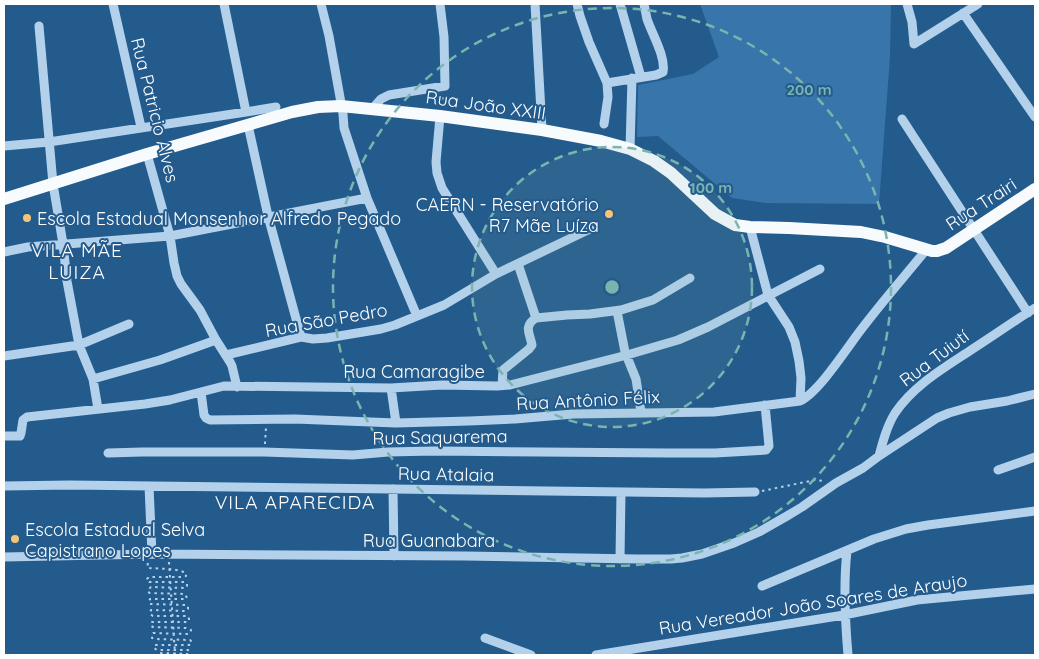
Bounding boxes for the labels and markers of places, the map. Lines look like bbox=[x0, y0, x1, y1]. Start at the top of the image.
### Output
place label: CAERN - Reservatório R7 Mãe Luíza bbox=[416, 193, 599, 237]
place label: Escola Estadual Monsenhor Alfredo Pegado bbox=[37, 207, 401, 230]
marker: CAERN - Reservatório R7 Mãe Luíza bbox=[603, 208, 615, 220]
marker: Escola Estadual Monsenhor Alfredo Pegado bbox=[21, 212, 33, 224]
centre of rings bbox=[603, 278, 621, 296]
place label: Escola Estadual Selva Capistrano Lopes bbox=[25, 518, 205, 562]
marker: Escola Estadual Selva Capistrano Lopes bbox=[9, 533, 21, 545]

